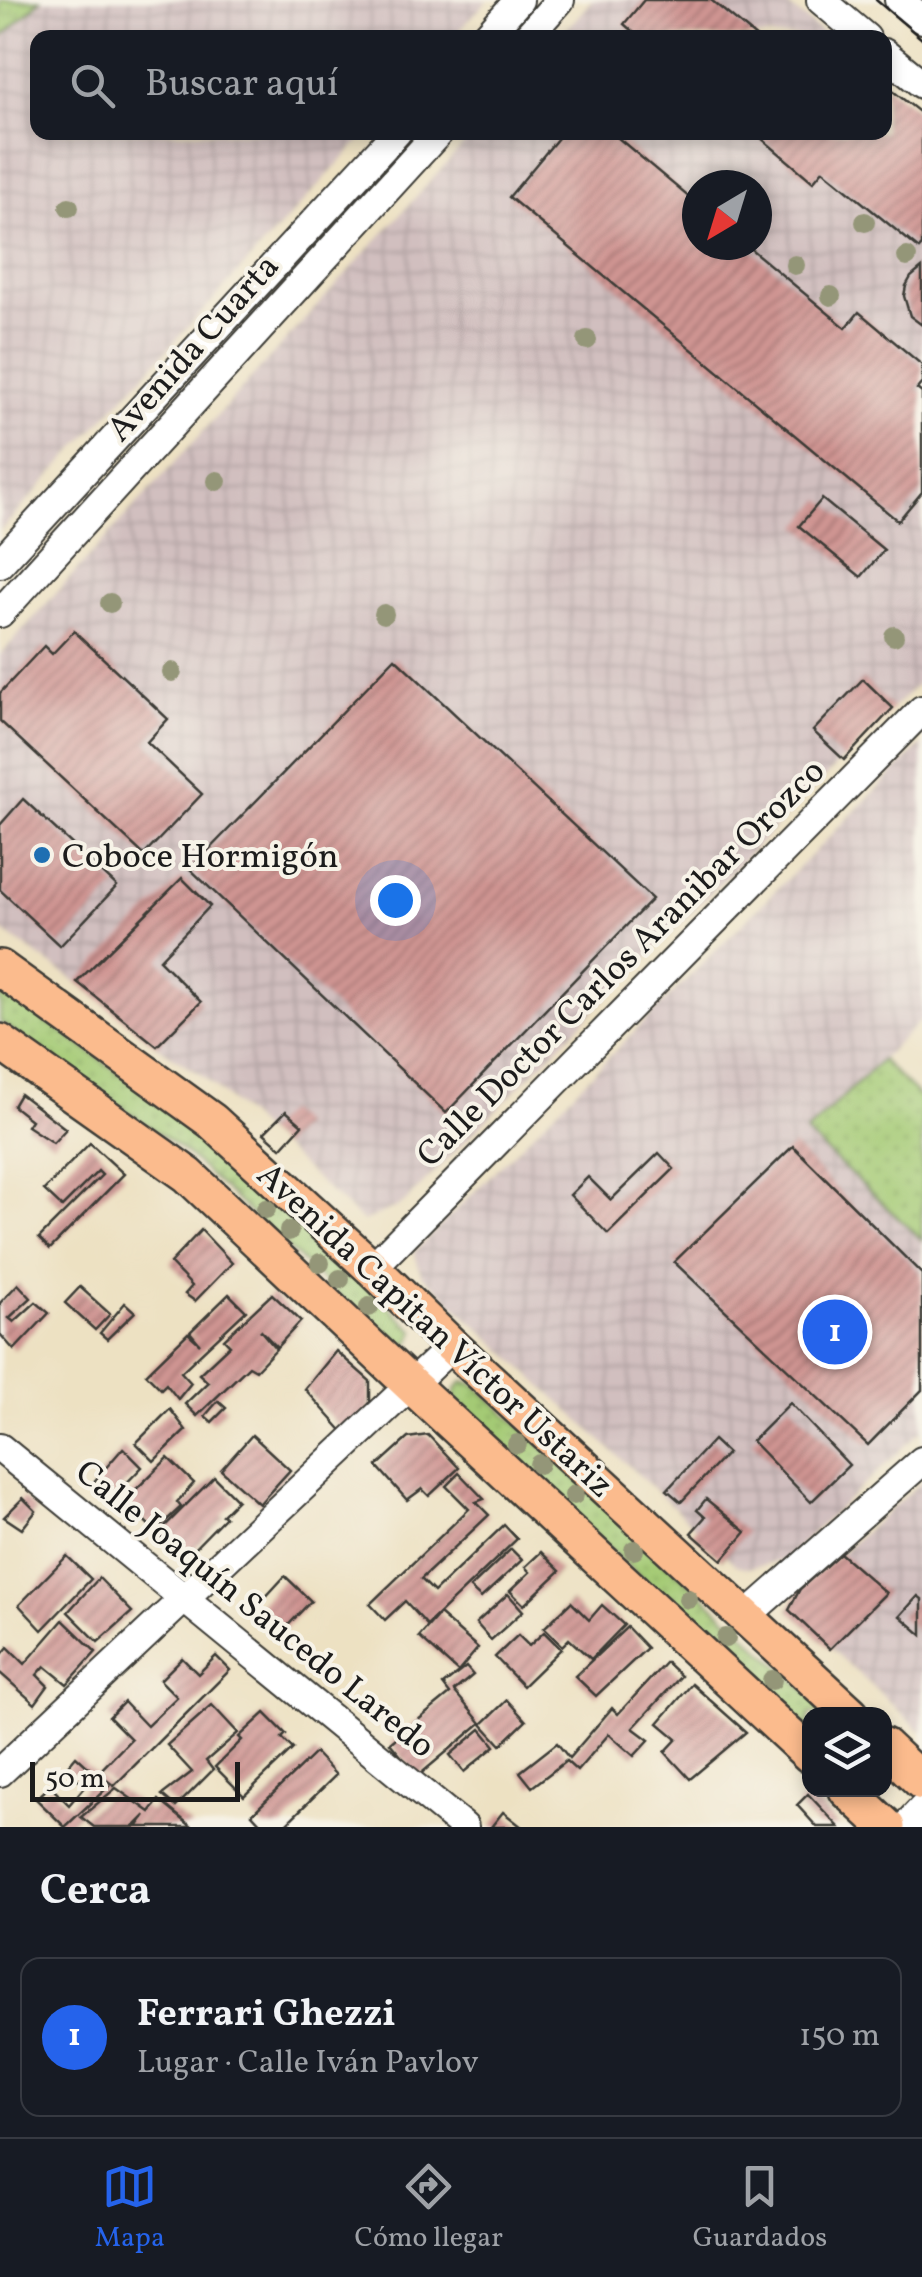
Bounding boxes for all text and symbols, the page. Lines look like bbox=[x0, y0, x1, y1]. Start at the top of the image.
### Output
search box bbox=[30, 30, 892, 140]
icon: search bbox=[65, 58, 120, 113]
text: Buscar aquí bbox=[145, 59, 338, 112]
north arrow bbox=[682, 170, 772, 260]
street label: Avenida Cuarta bbox=[97, 245, 291, 453]
street label: Calle Doctor Carlos Aranibar Orozco bbox=[407, 749, 837, 1179]
place label: Coboce Hormigón bbox=[62, 834, 339, 882]
marker: Coboce Hormigón bbox=[31, 844, 53, 866]
your location bbox=[370, 875, 421, 926]
street label: Avenida Capitan Víctor Ustariz bbox=[245, 1153, 623, 1510]
pin: 1 bbox=[802, 1294, 868, 1370]
street label: Calle Joaquín Saucedo Laredo bbox=[64, 1450, 444, 1771]
map controls bbox=[802, 1707, 892, 1797]
button: layers bbox=[802, 1707, 892, 1797]
scale bar bbox=[30, 1757, 240, 1802]
text: 50 m bbox=[45, 1760, 105, 1799]
text: Cerca bbox=[40, 1863, 151, 1922]
text: Ferrari Ghezzi bbox=[137, 1989, 396, 2042]
text: 1 bbox=[68, 2015, 81, 2059]
text: 150 m bbox=[799, 2015, 880, 2059]
text: Lugar · Calle Iván Pavlov bbox=[137, 2042, 479, 2086]
tab: Mapa bbox=[95, 2159, 165, 2258]
tab: Cómo llegar bbox=[355, 2159, 503, 2258]
tab: Guardados bbox=[693, 2159, 827, 2258]

